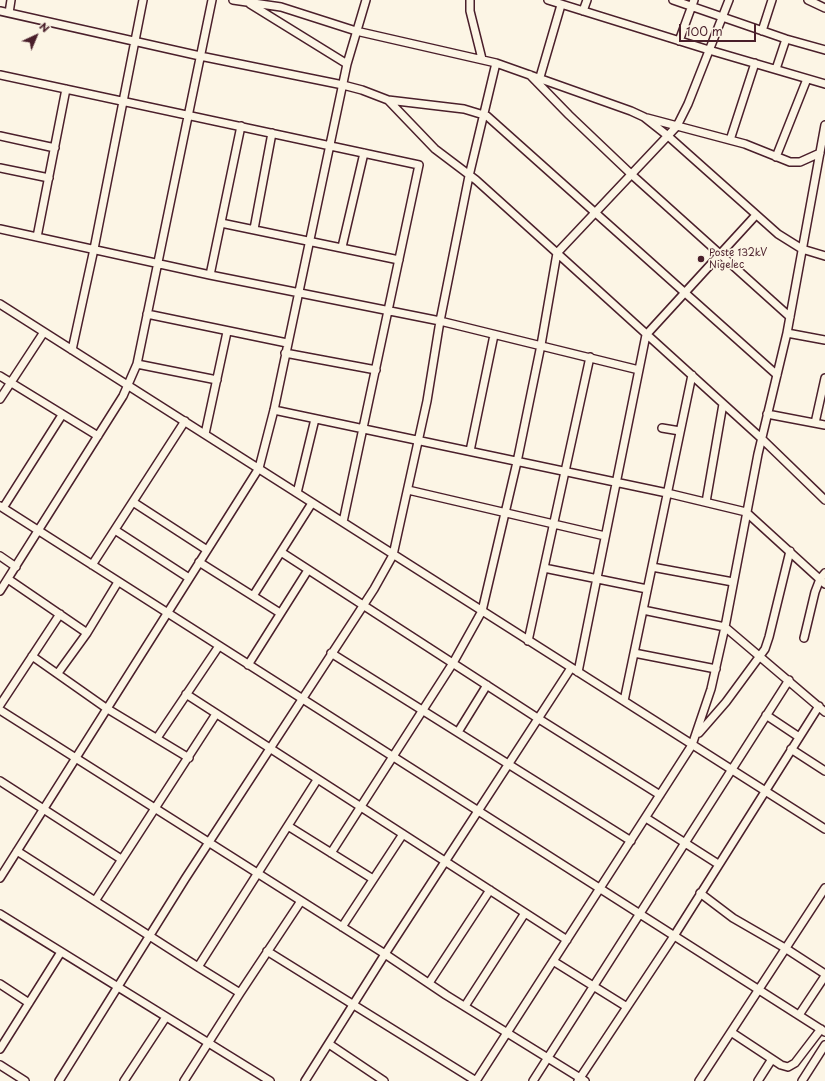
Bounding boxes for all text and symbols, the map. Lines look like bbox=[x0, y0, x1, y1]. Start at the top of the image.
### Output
north arrow bbox=[16, 16, 56, 56]
scale bar bbox=[681, 16, 758, 42]
text: N bbox=[36, 18, 54, 36]
text: 100 m bbox=[686, 22, 723, 40]
place label: Poste 132kV Nigelec bbox=[709, 247, 767, 270]
marker: Poste 132kV Nigelec bbox=[696, 254, 706, 264]

